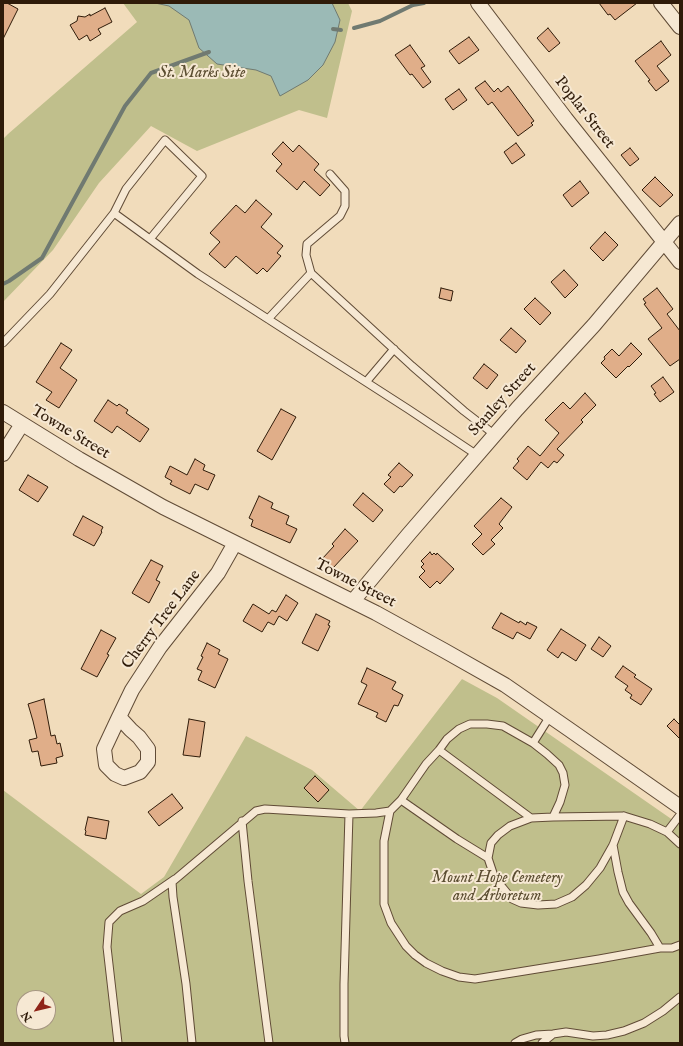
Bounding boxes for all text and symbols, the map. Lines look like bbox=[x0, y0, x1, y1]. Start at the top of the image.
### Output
park label: St. Marks Site bbox=[159, 64, 245, 84]
street label: Poplar Street bbox=[550, 73, 618, 153]
street label: Stanley Street bbox=[465, 359, 541, 441]
street label: Towne Street bbox=[27, 402, 113, 464]
street label: Towne Street bbox=[311, 555, 399, 613]
street label: Cherry Tree Lane bbox=[119, 567, 205, 673]
park label: Mount Hope Cemetery and Arboretum bbox=[431, 869, 563, 907]
north arrow bbox=[16, 990, 56, 1030]
text: N bbox=[19, 1008, 35, 1024]

